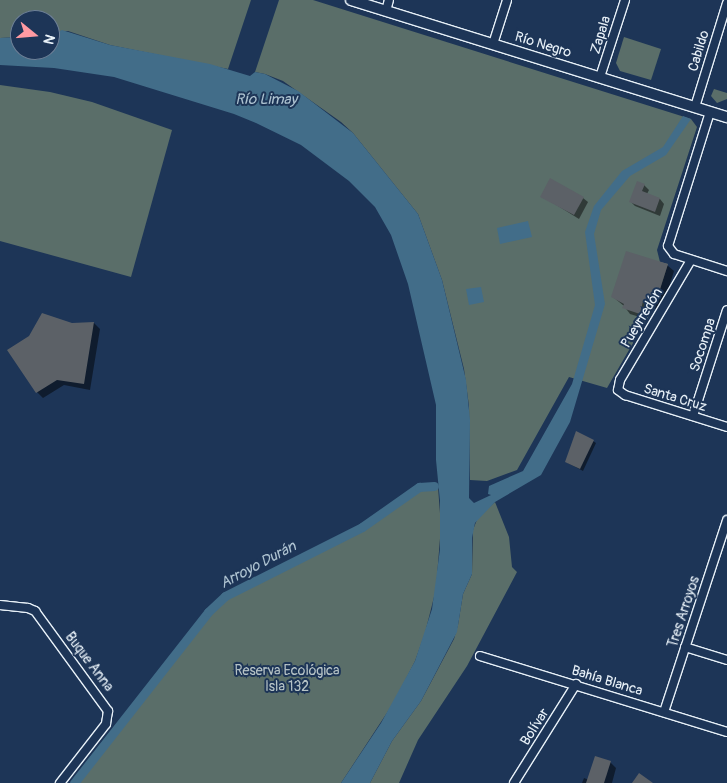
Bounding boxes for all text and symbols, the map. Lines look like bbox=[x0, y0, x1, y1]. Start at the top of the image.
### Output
north arrow bbox=[10, 10, 60, 60]
street label: Zapala bbox=[587, 14, 615, 56]
street label: Río Negro bbox=[513, 28, 573, 62]
street label: Cabildo bbox=[685, 28, 713, 74]
text: N bbox=[39, 32, 58, 46]
water label: Río Limay bbox=[235, 91, 297, 109]
street label: Pueyrredón bbox=[618, 285, 666, 351]
street label: Socompa bbox=[686, 316, 720, 374]
street label: Santa Cruz bbox=[641, 380, 709, 416]
water label: Arroyo Durán bbox=[217, 537, 299, 593]
street label: Tres Arroyos bbox=[665, 574, 703, 650]
street label: Buque Anna bbox=[61, 629, 117, 695]
street label: Bahía Blanca bbox=[569, 662, 645, 700]
park label: Reserva Ecológica Isla 132 bbox=[234, 663, 340, 696]
street label: Bolívar bbox=[517, 705, 553, 749]

